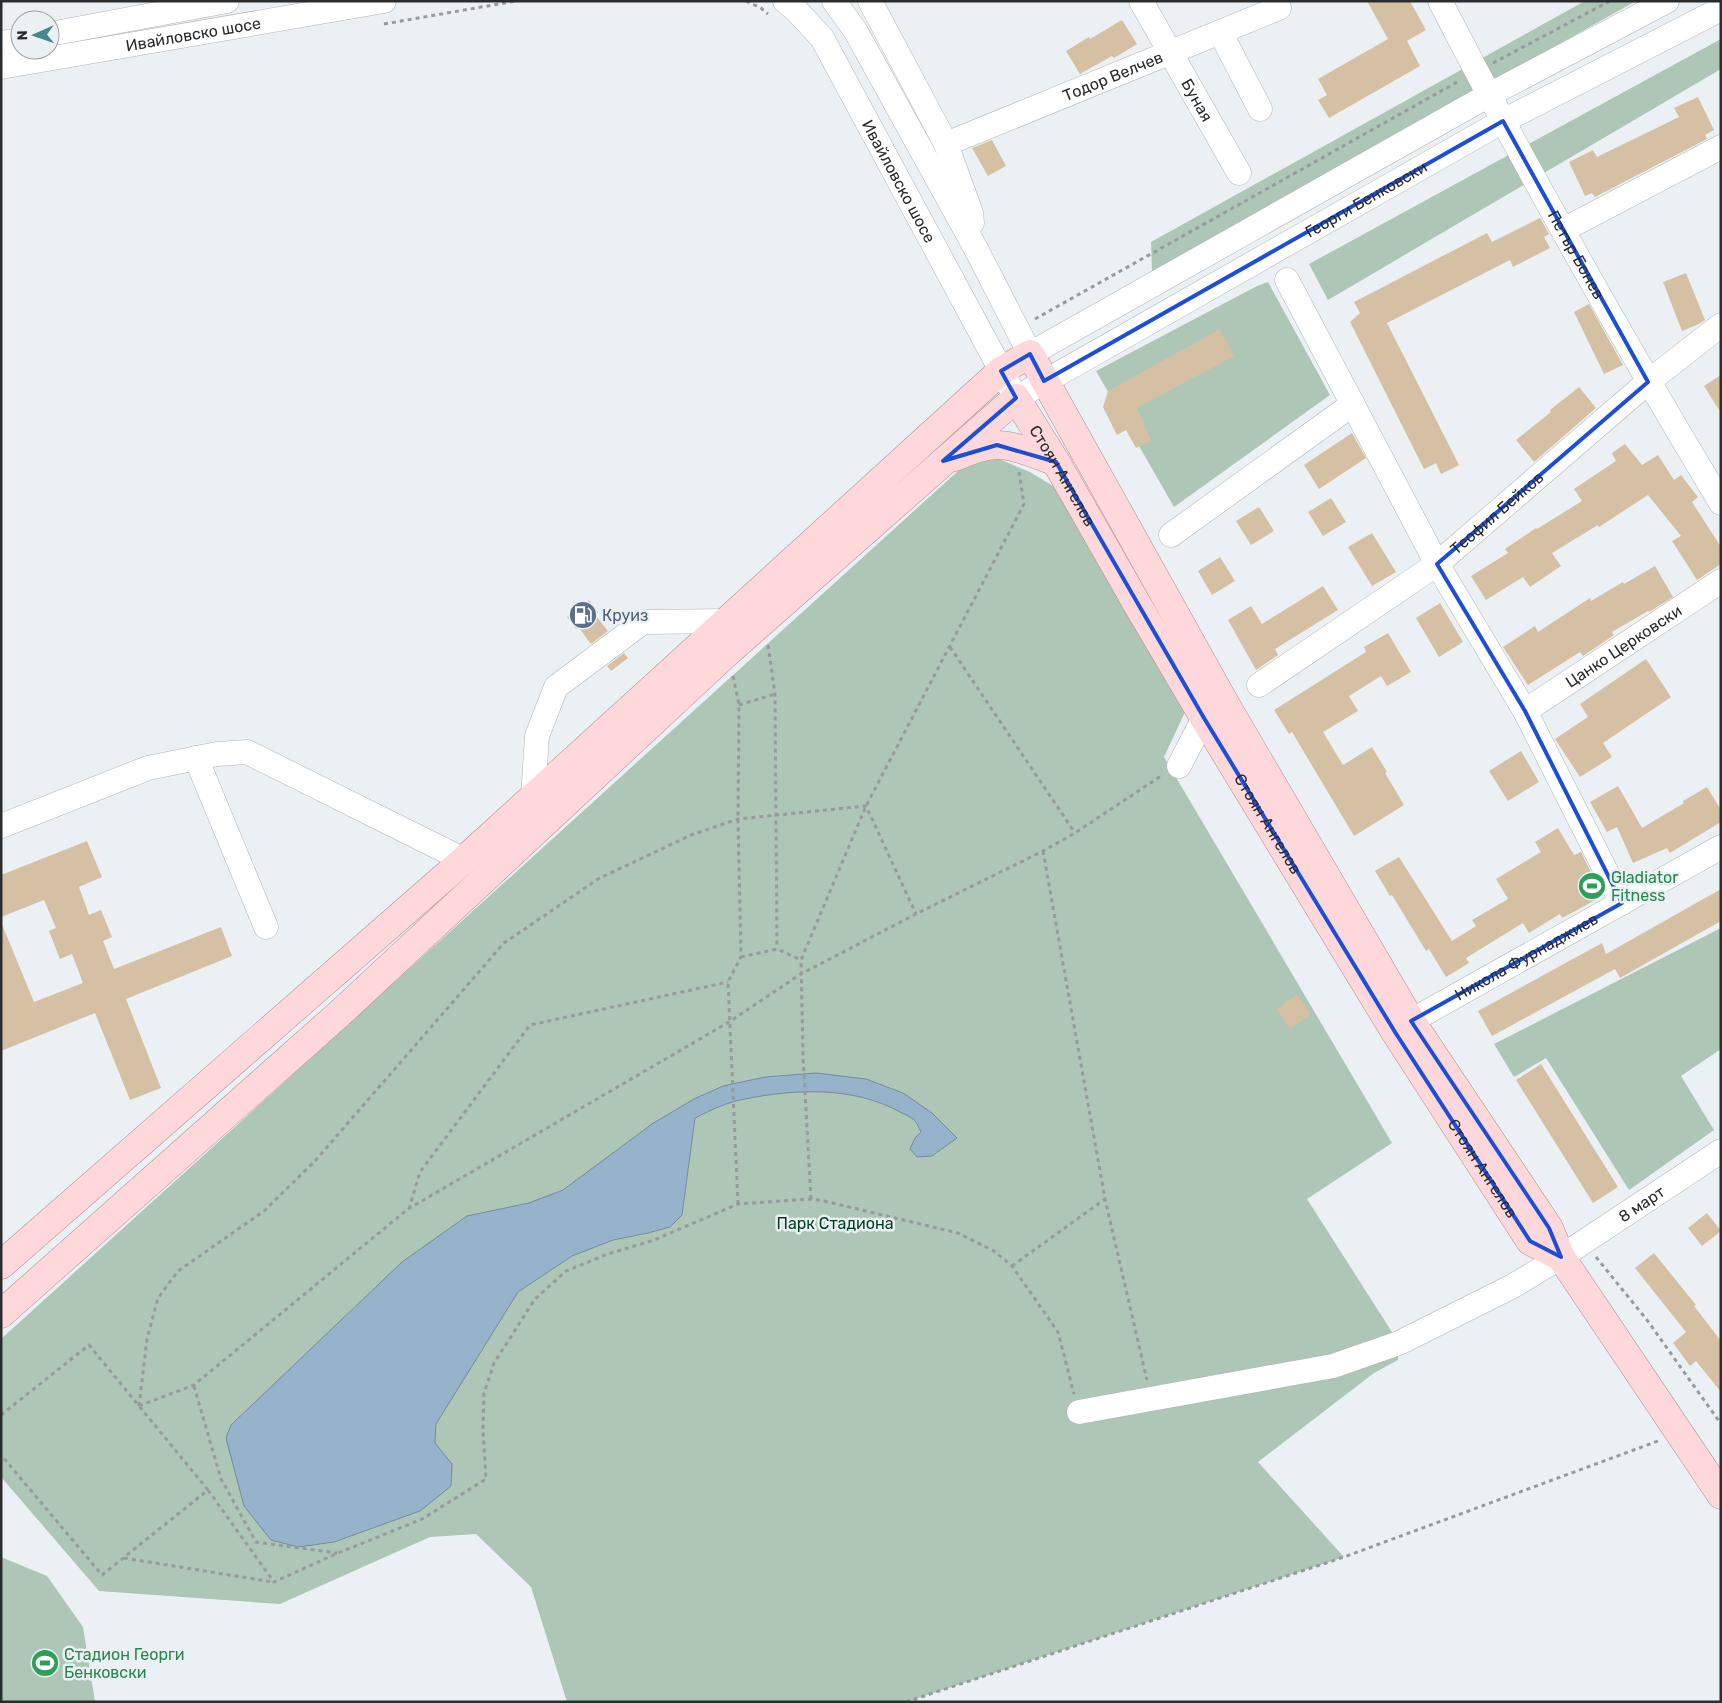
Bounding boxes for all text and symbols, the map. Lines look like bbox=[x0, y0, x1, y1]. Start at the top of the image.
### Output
north arrow bbox=[10, 10, 60, 60]
street label: Ивайловско шосе bbox=[124, 13, 262, 55]
text: N bbox=[14, 30, 31, 41]
street label: Тодор Велчев bbox=[1060, 47, 1166, 105]
street label: Буная bbox=[1177, 75, 1217, 125]
street label: Ивайловско шосе bbox=[858, 117, 939, 246]
street label: Георги Бенковски bbox=[1302, 157, 1431, 242]
street label: Петър Бонев bbox=[1544, 207, 1608, 302]
street label: Стоян Ангелов bbox=[1025, 422, 1100, 530]
street label: Теофил Бейков bbox=[1446, 467, 1548, 558]
fuel station icon: Круиз bbox=[568, 600, 598, 630]
street label: Цанко Церковски bbox=[1562, 601, 1685, 692]
place label: Круиз bbox=[602, 606, 648, 625]
street label: Стоян Ангелов bbox=[1230, 770, 1306, 877]
place label: Gladiator Fitness bbox=[1611, 868, 1678, 905]
sports icon: Gladiator Fitness bbox=[1577, 871, 1607, 901]
street label: Никола Фурнаджиев bbox=[1451, 909, 1601, 1005]
street label: Стоян Ангелов bbox=[1444, 1115, 1521, 1221]
street label: 8 март bbox=[1615, 1182, 1668, 1226]
park label: Парк Стадиона bbox=[776, 1214, 894, 1233]
place label: Стадион Георги Бенковски bbox=[64, 1645, 185, 1682]
sports icon: Стадион Георги Бенковски bbox=[30, 1648, 60, 1678]

